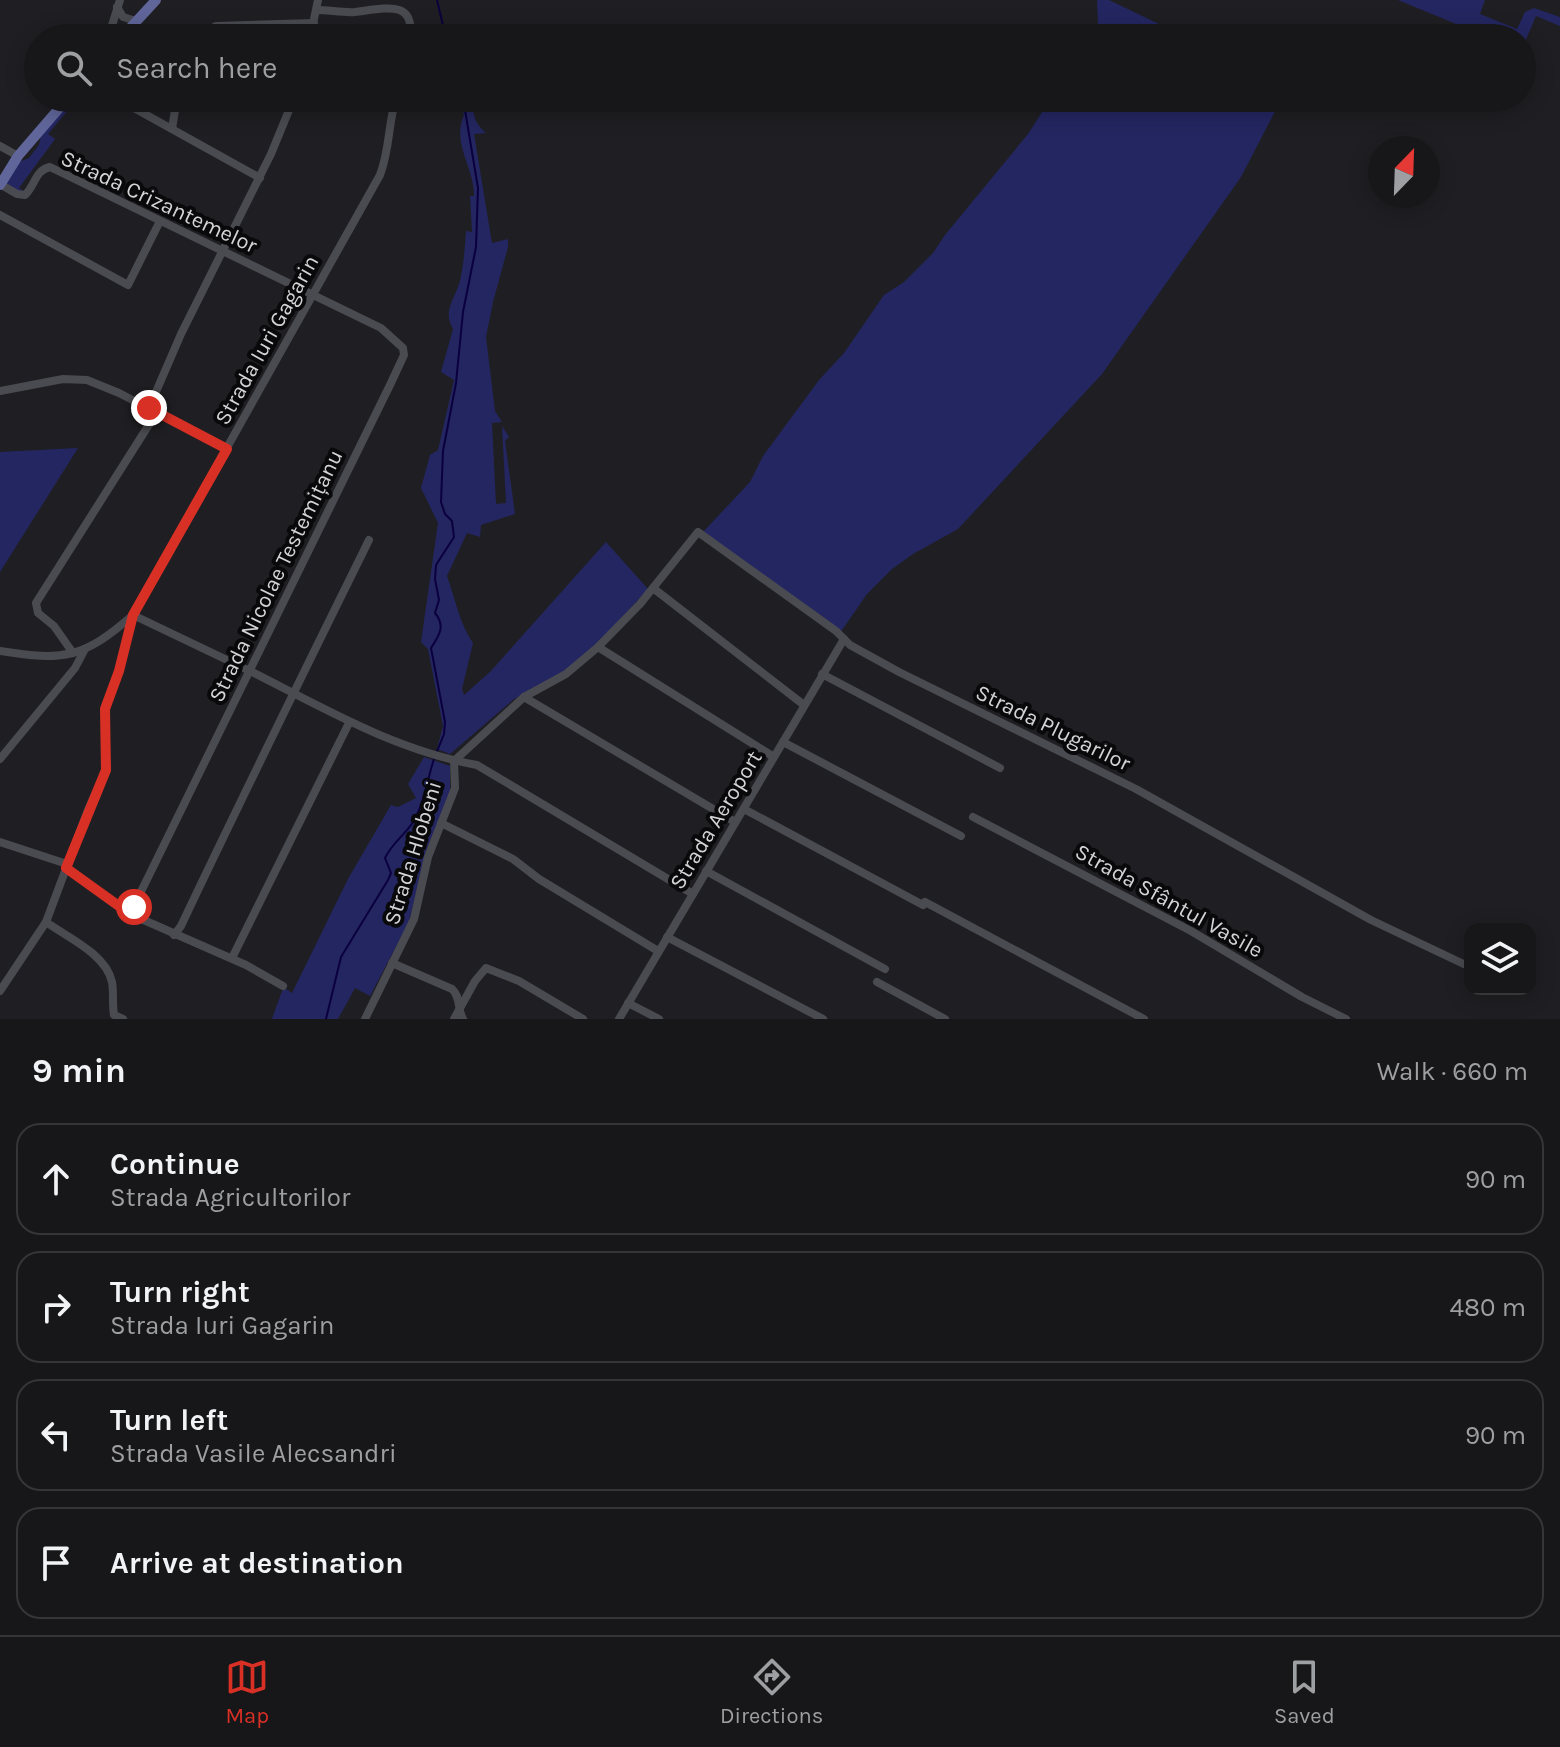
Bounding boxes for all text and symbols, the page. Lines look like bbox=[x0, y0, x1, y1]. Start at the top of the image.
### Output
search box bbox=[24, 24, 1536, 112]
icon: search bbox=[52, 46, 96, 90]
text: Search here bbox=[116, 50, 277, 86]
north arrow bbox=[1368, 136, 1440, 208]
street label: Strada Crizantemelor bbox=[57, 145, 261, 259]
street label: Strada Iuri Gagarin bbox=[210, 251, 324, 429]
route end bbox=[131, 390, 167, 426]
street label: Strada Nicolae Testemițanu bbox=[203, 446, 349, 706]
street label: Strada Plugarilor bbox=[971, 679, 1135, 777]
street label: Strada Aeroport bbox=[664, 746, 768, 894]
street label: Strada Hlobeni bbox=[379, 778, 447, 928]
street label: Strada Sfântul Vasile bbox=[1071, 839, 1267, 963]
route start bbox=[116, 889, 152, 925]
map controls bbox=[1464, 923, 1536, 995]
button: layers bbox=[1464, 923, 1536, 995]
text: 9 min bbox=[32, 1051, 126, 1091]
text: Walk · 660 m bbox=[1377, 1056, 1528, 1087]
text: Continue bbox=[110, 1146, 240, 1182]
icon: ahead bbox=[34, 1157, 78, 1201]
text: 90 m bbox=[1465, 1164, 1526, 1195]
text: Strada Agricultorilor bbox=[110, 1182, 350, 1213]
text: Turn right bbox=[110, 1274, 250, 1310]
icon: right bbox=[34, 1285, 78, 1329]
text: 480 m bbox=[1450, 1292, 1526, 1323]
text: Strada Iuri Gagarin bbox=[110, 1310, 334, 1341]
text: Turn left bbox=[110, 1402, 228, 1438]
icon: left bbox=[34, 1413, 78, 1457]
text: 90 m bbox=[1465, 1420, 1526, 1451]
text: Strada Vasile Alecsandri bbox=[110, 1438, 397, 1469]
icon: arrive bbox=[34, 1541, 78, 1585]
text: Arrive at destination bbox=[110, 1545, 404, 1581]
tab: Map bbox=[225, 1655, 269, 1729]
tab: Directions bbox=[720, 1655, 823, 1729]
tab: Saved bbox=[1274, 1655, 1335, 1729]

